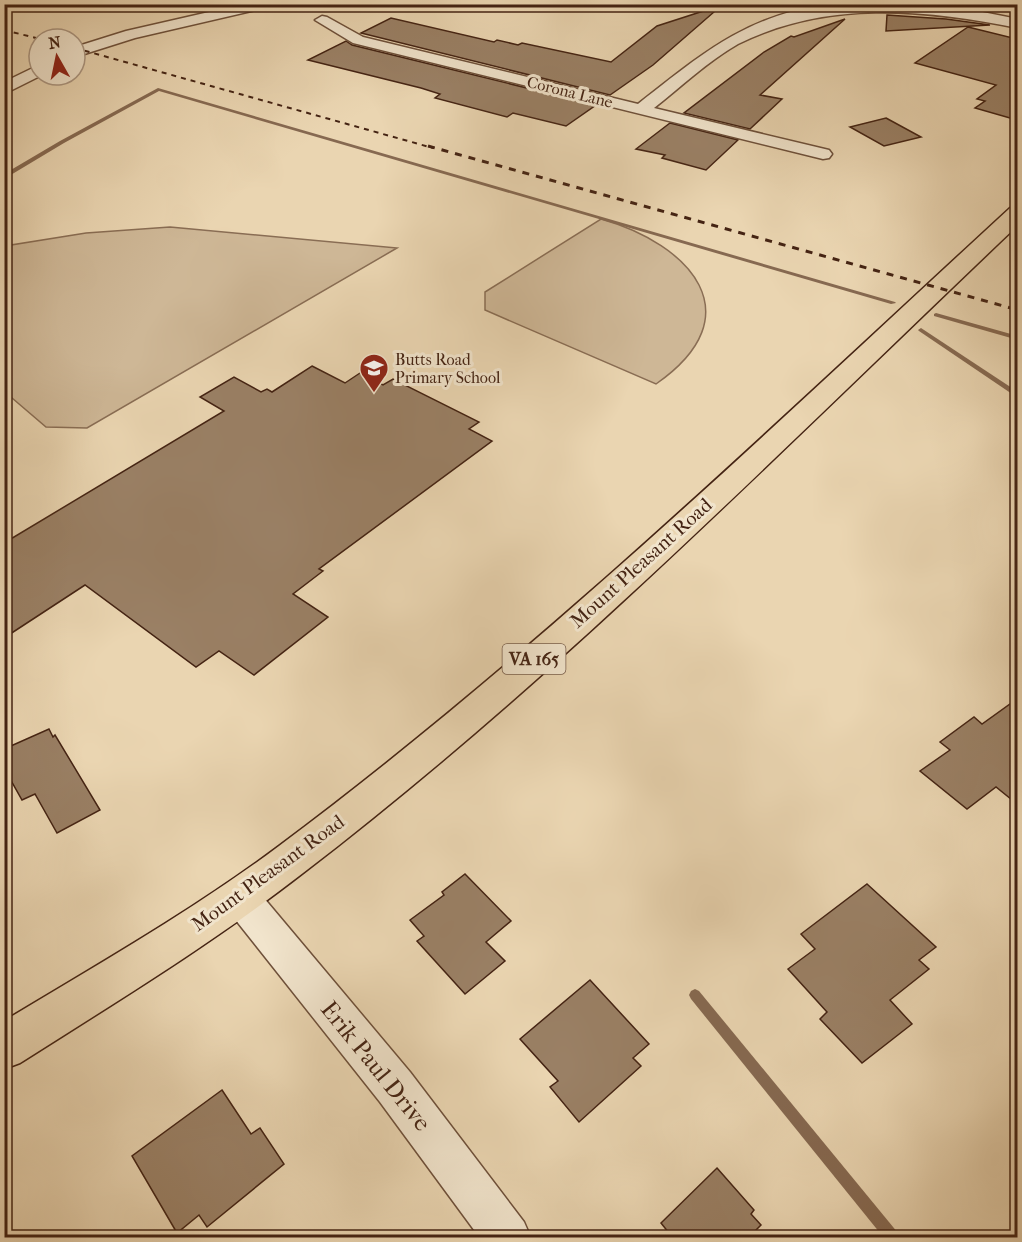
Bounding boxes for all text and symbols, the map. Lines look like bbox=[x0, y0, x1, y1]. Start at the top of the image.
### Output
north arrow bbox=[27, 27, 87, 87]
text: N bbox=[47, 32, 63, 53]
street label: Corona Lane bbox=[525, 72, 615, 112]
place label: Butts Road Primary School bbox=[395, 350, 501, 387]
school or university icon: Butts Road Primary School bbox=[358, 352, 390, 394]
street label: Mount Pleasant Road bbox=[565, 493, 717, 633]
road number: VA 165 bbox=[502, 644, 566, 674]
street label: Mount Pleasant Road bbox=[187, 809, 350, 936]
street label: Erik Paul Drive bbox=[315, 996, 437, 1137]

